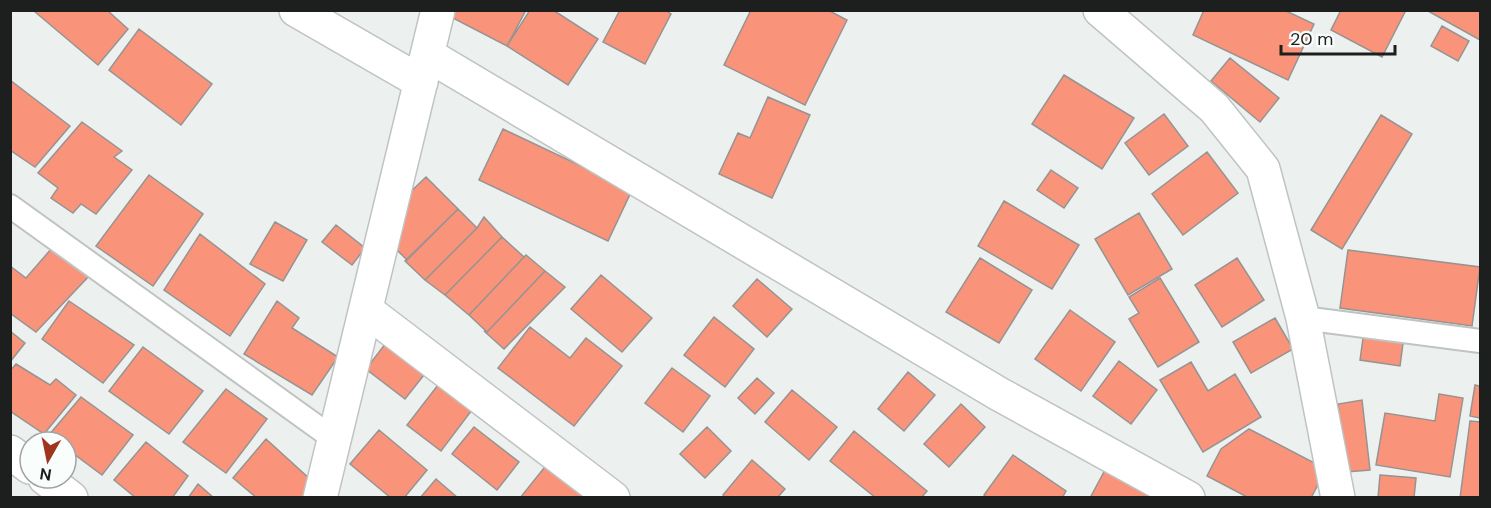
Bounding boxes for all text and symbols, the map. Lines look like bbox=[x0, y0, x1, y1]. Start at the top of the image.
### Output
scale bar bbox=[1281, 18, 1395, 56]
text: 20 m bbox=[1290, 27, 1333, 51]
north arrow bbox=[18, 430, 78, 490]
text: N bbox=[38, 463, 53, 486]

